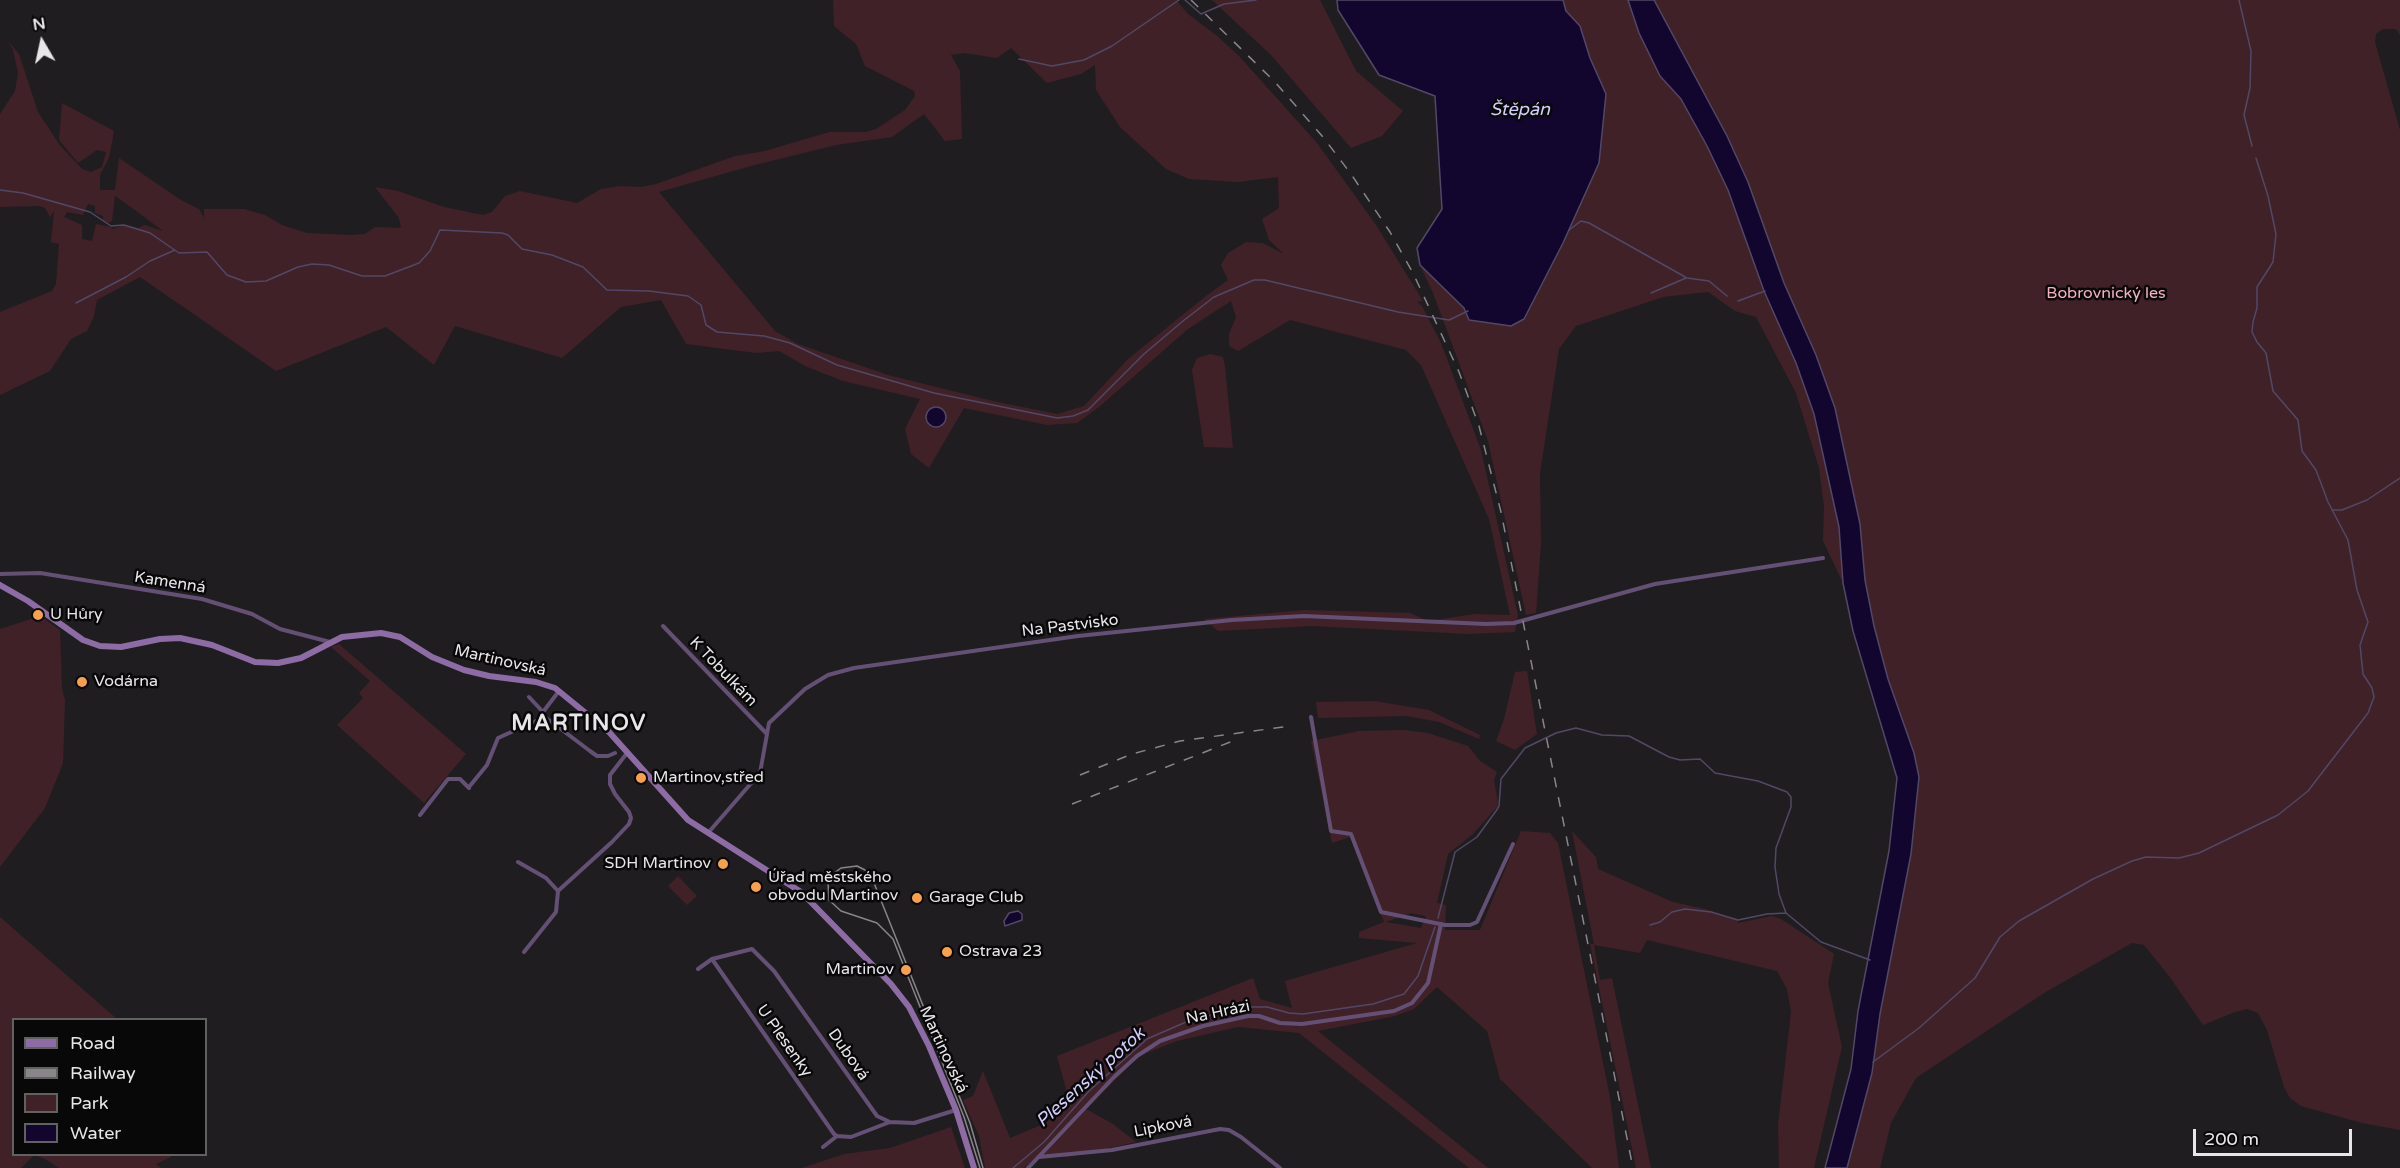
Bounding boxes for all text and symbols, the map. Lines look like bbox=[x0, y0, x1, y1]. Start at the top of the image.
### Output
north arrow bbox=[12, 12, 72, 72]
text: N bbox=[31, 13, 47, 35]
water label: Štěpán bbox=[1490, 99, 1550, 121]
park label: Bobrovnický les bbox=[2046, 284, 2166, 304]
street label: Kamenná bbox=[133, 568, 207, 598]
place label: U Hůry bbox=[50, 605, 103, 625]
marker: U Hůry bbox=[31, 608, 45, 622]
street label: Na Pastvisko bbox=[1020, 611, 1120, 641]
street label: K Tobulkám bbox=[685, 633, 761, 711]
street label: Martinovská bbox=[452, 641, 548, 681]
place label: Vodárna bbox=[94, 672, 158, 692]
marker: Vodárna bbox=[75, 675, 89, 689]
district label: MARTINOV bbox=[511, 711, 647, 737]
place label: Martinov,střed bbox=[653, 768, 764, 788]
marker: Martinov,střed bbox=[634, 771, 648, 785]
place label: SDH Martinov bbox=[604, 854, 711, 874]
marker: SDH Martinov bbox=[716, 857, 730, 871]
place label: Úřad městského obvodu Martinov bbox=[768, 868, 898, 906]
marker: Úřad městského obvodu Martinov bbox=[749, 880, 763, 894]
place label: Garage Club bbox=[929, 888, 1023, 908]
marker: Garage Club bbox=[910, 891, 924, 905]
place label: Ostrava 23 bbox=[959, 942, 1042, 962]
marker: Ostrava 23 bbox=[940, 945, 954, 959]
place label: Martinov bbox=[825, 960, 894, 980]
marker: Martinov bbox=[899, 963, 913, 977]
street label: Na Hrázi bbox=[1184, 997, 1252, 1029]
street label: U Plesenky bbox=[752, 1001, 816, 1081]
street label: Martinovská bbox=[914, 1003, 972, 1097]
legend bbox=[12, 1018, 207, 1156]
water label: Plesenský potok bbox=[1032, 1023, 1150, 1133]
street label: Dubová bbox=[823, 1025, 873, 1085]
text: Road bbox=[70, 1032, 115, 1054]
text: Railway bbox=[70, 1062, 136, 1084]
text: Park bbox=[70, 1092, 108, 1114]
street label: Lipková bbox=[1132, 1112, 1194, 1142]
scale bar bbox=[2196, 1117, 2355, 1155]
text: Water bbox=[70, 1122, 121, 1144]
text: 200 m bbox=[2204, 1128, 2259, 1150]

